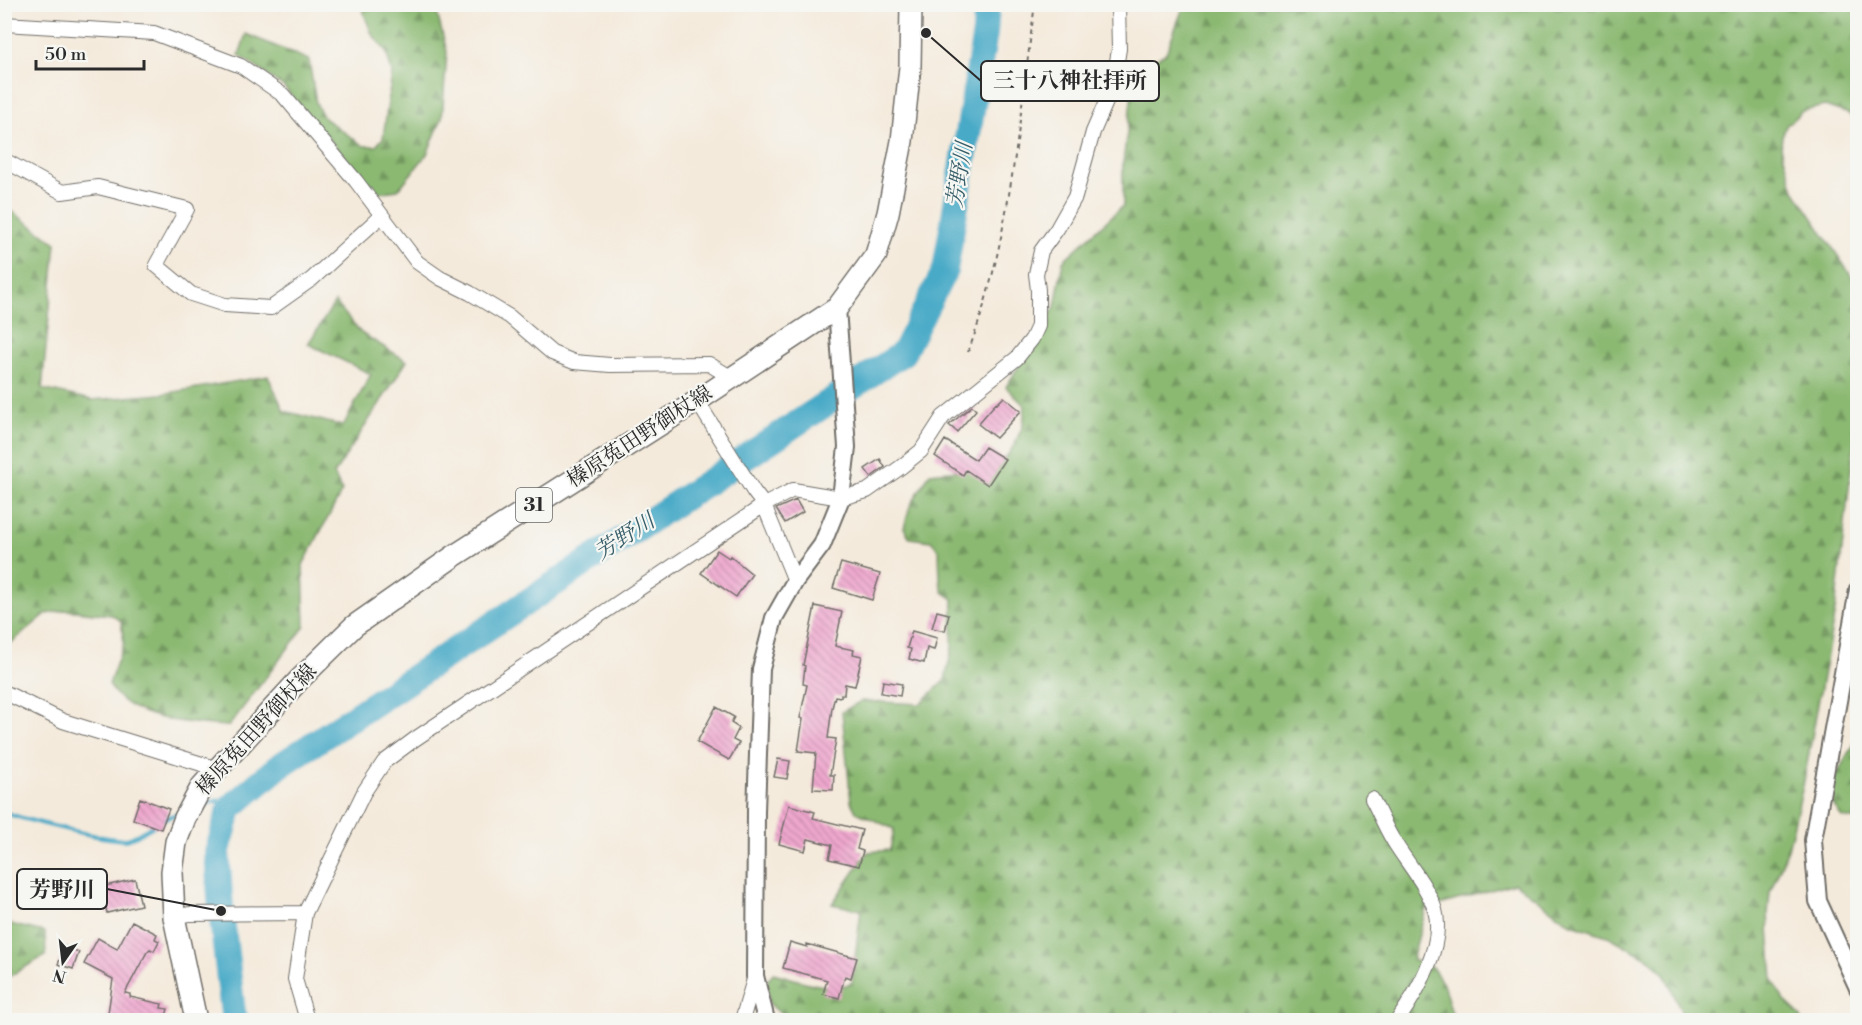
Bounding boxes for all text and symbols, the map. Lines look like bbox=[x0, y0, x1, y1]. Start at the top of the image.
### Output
scale bar bbox=[36, 33, 144, 71]
text: 50 m bbox=[45, 43, 87, 66]
callout: 三十八神社拝所 bbox=[981, 61, 1159, 101]
text: 三十八神社拝所 bbox=[993, 68, 1147, 95]
water label: 芳野川 bbox=[942, 138, 979, 210]
street label: 榛原菟田野御杖線 bbox=[562, 380, 718, 494]
road number: 31 bbox=[516, 488, 552, 522]
water label: 芳野川 bbox=[590, 507, 662, 566]
street label: 榛原菟田野御杖線 bbox=[191, 659, 323, 801]
callout: 芳野川 bbox=[17, 869, 107, 909]
text: 芳野川 bbox=[29, 877, 95, 904]
north arrow bbox=[33, 932, 93, 992]
text: N bbox=[51, 964, 68, 987]

